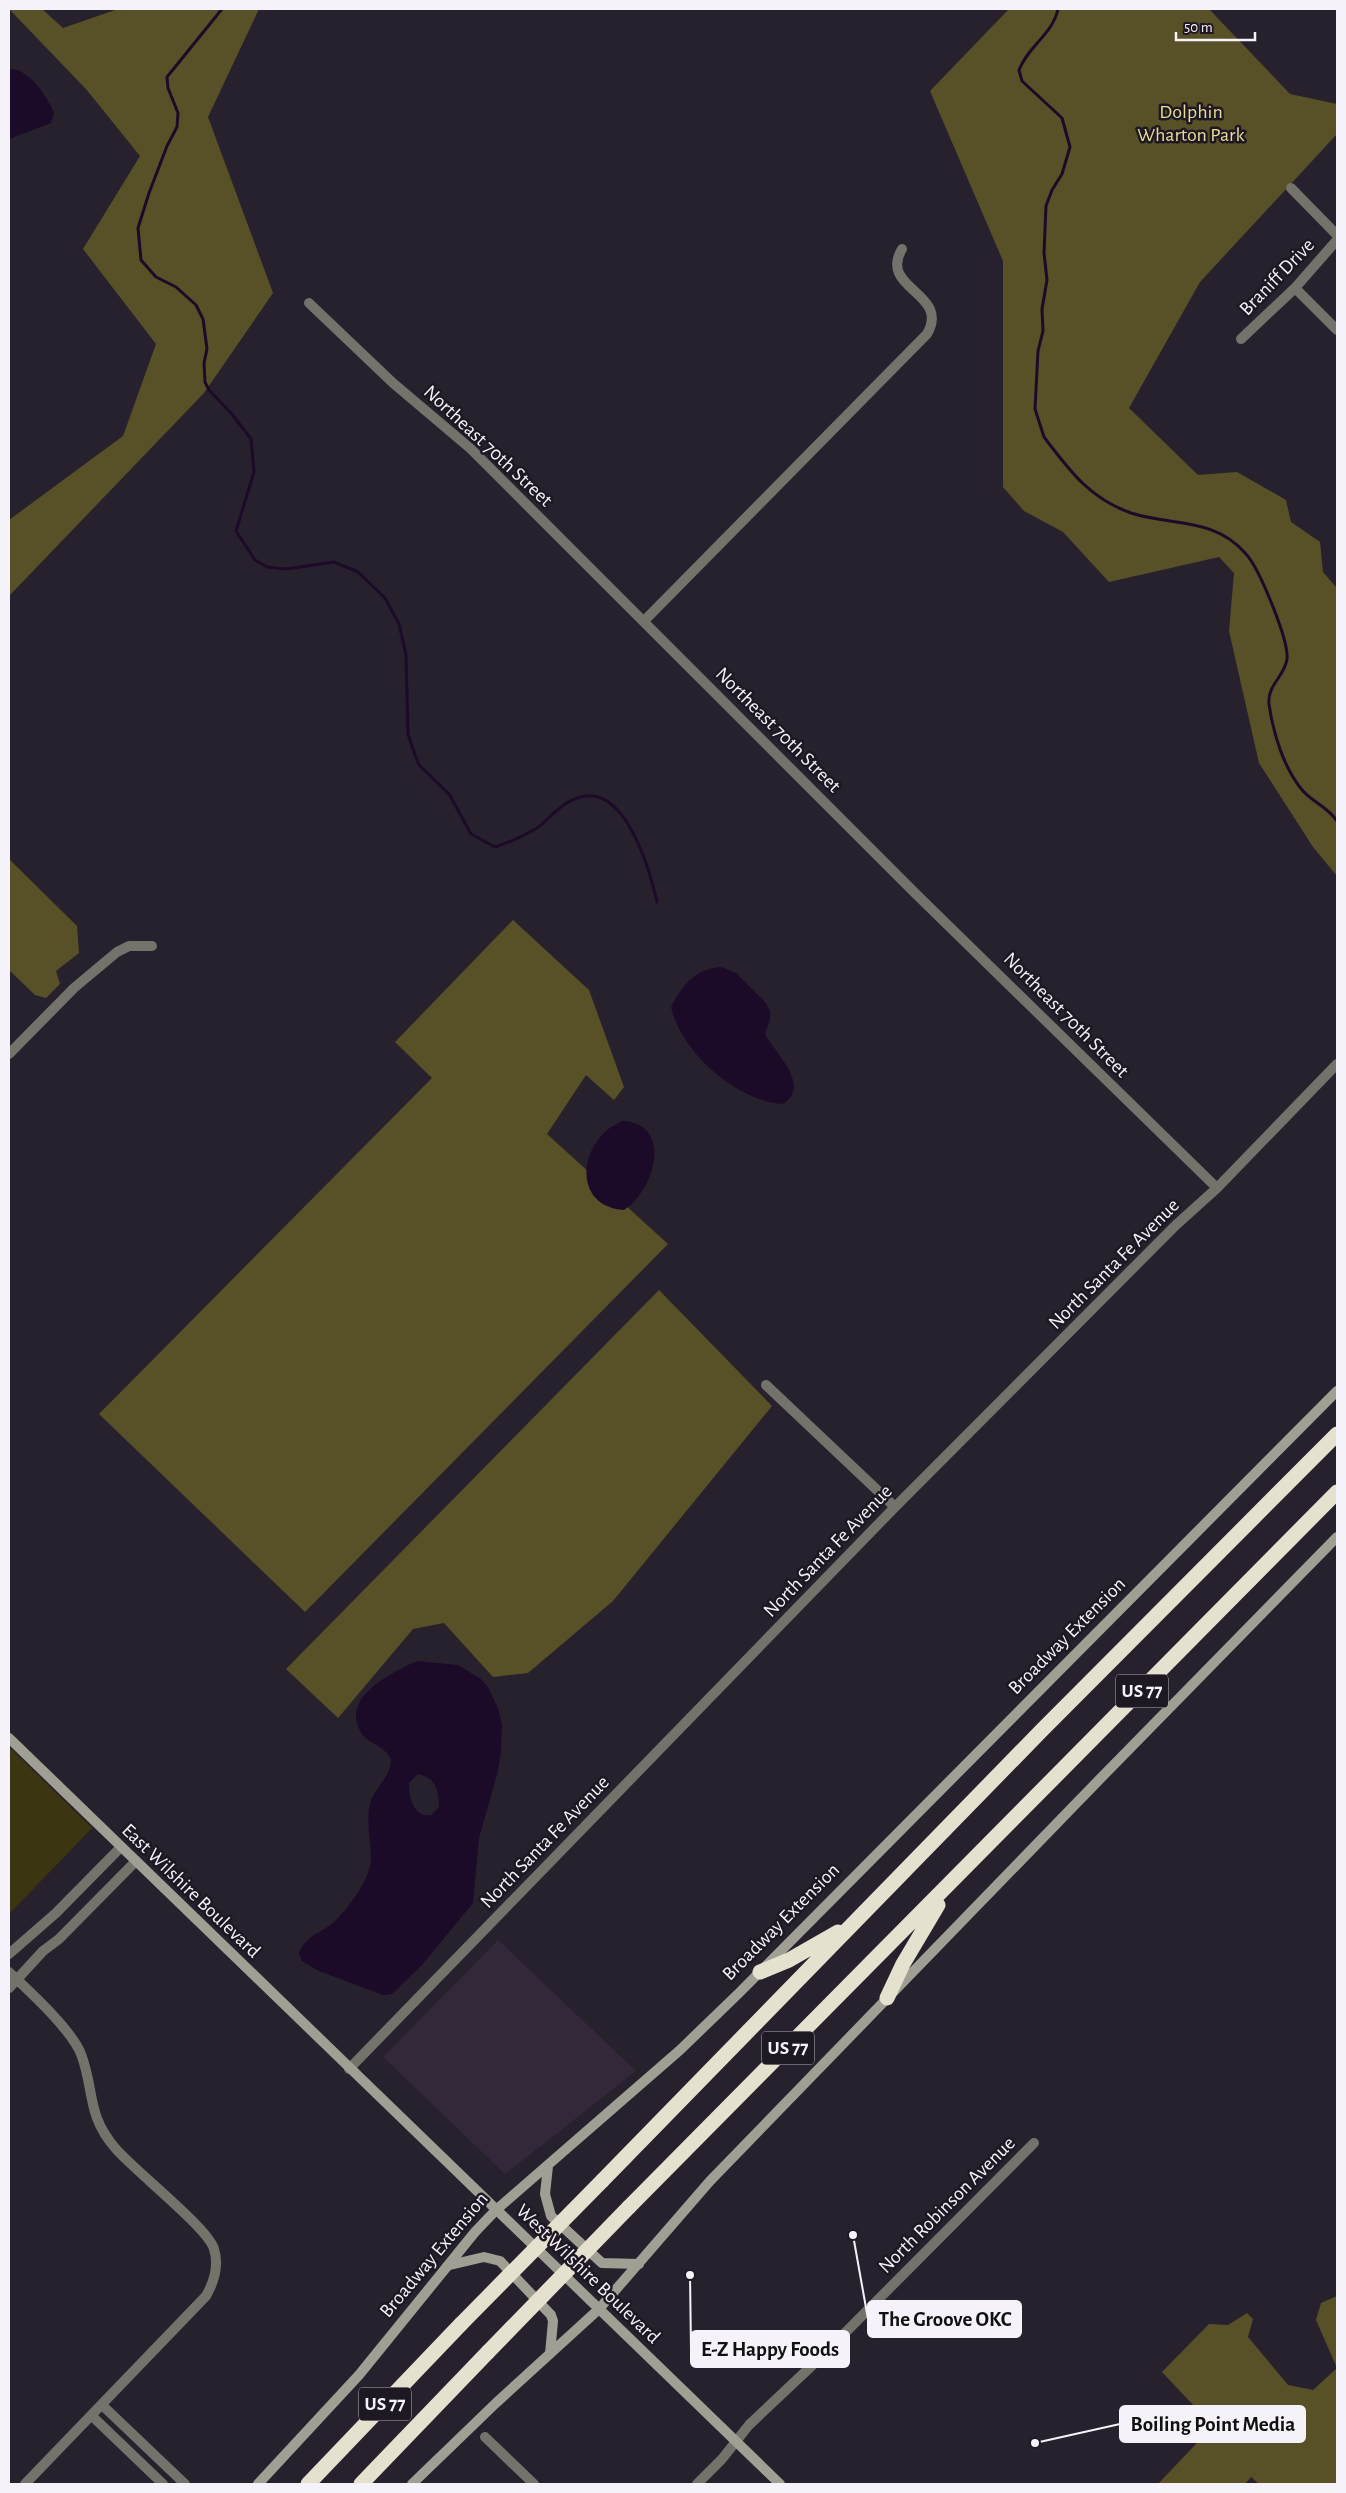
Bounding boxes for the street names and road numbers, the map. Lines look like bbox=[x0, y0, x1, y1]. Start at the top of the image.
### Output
street label: Braniff Drive bbox=[1236, 235, 1318, 319]
street label: Northeast 70th Street bbox=[420, 381, 557, 511]
street label: Northeast 70th Street bbox=[712, 664, 845, 797]
street label: Northeast 70th Street bbox=[1000, 949, 1133, 1082]
street label: North Santa Fe Avenue bbox=[1045, 1195, 1183, 1333]
street label: North Santa Fe Avenue bbox=[760, 1481, 896, 1621]
street label: Broadway Extension bbox=[1005, 1574, 1129, 1698]
road number: US 77 bbox=[1116, 1674, 1168, 1708]
street label: North Santa Fe Avenue bbox=[477, 1772, 613, 1912]
street label: East Wilshire Boulevard bbox=[118, 1820, 264, 1962]
street label: Broadway Extension bbox=[719, 1860, 843, 1984]
road number: US 77 bbox=[762, 2032, 814, 2064]
street label: North Robinson Avenue bbox=[875, 2133, 1019, 2277]
street label: Broadway Extension bbox=[376, 2189, 492, 2321]
street label: West Wilshire Boulevard bbox=[512, 2200, 664, 2348]
road number: US 77 bbox=[359, 2388, 411, 2420]

